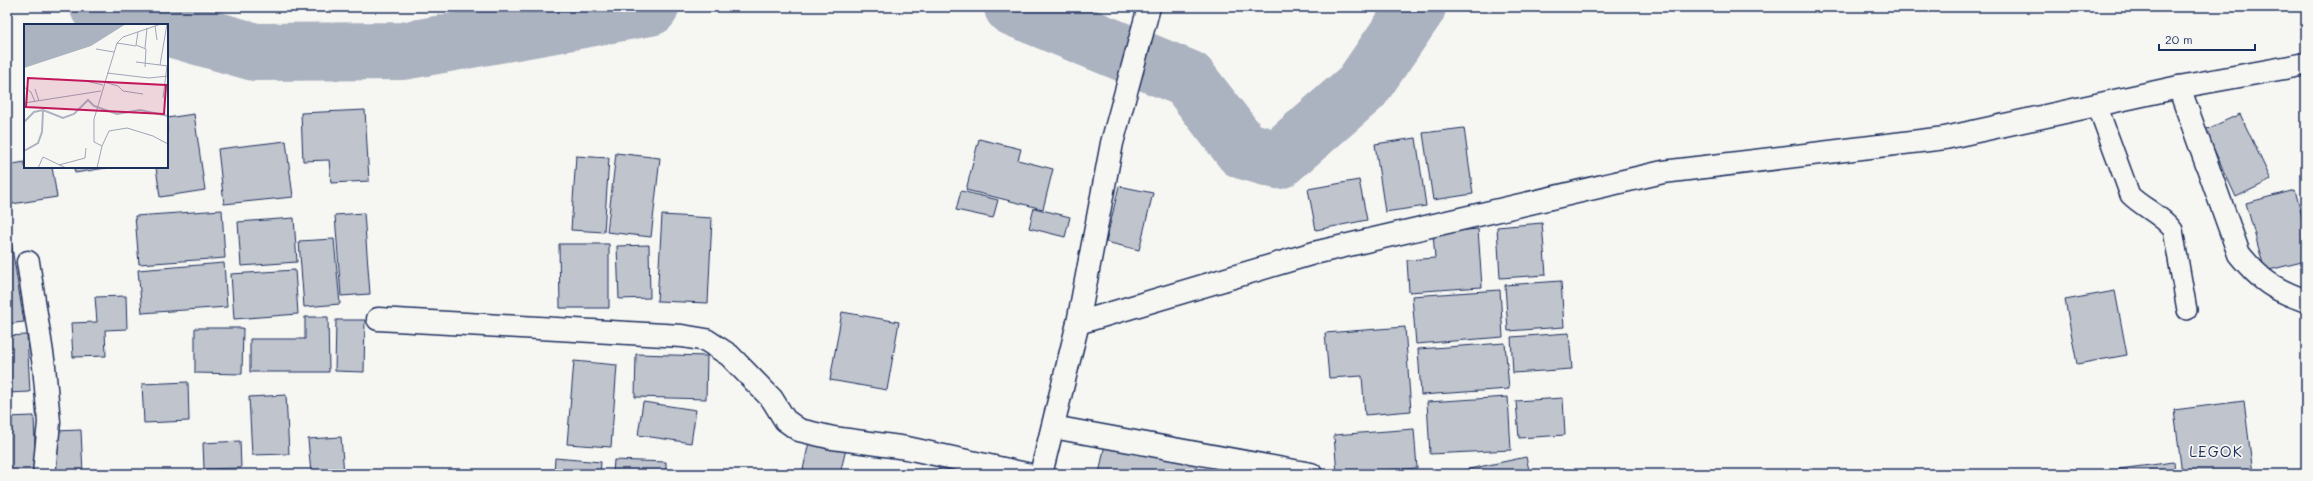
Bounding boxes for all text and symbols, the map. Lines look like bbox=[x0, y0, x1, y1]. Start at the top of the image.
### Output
inset map bbox=[24, 24, 168, 168]
scale bar bbox=[2159, 26, 2255, 52]
text: 20 m bbox=[2165, 31, 2193, 47]
district label: LEGOK bbox=[2189, 441, 2243, 461]

